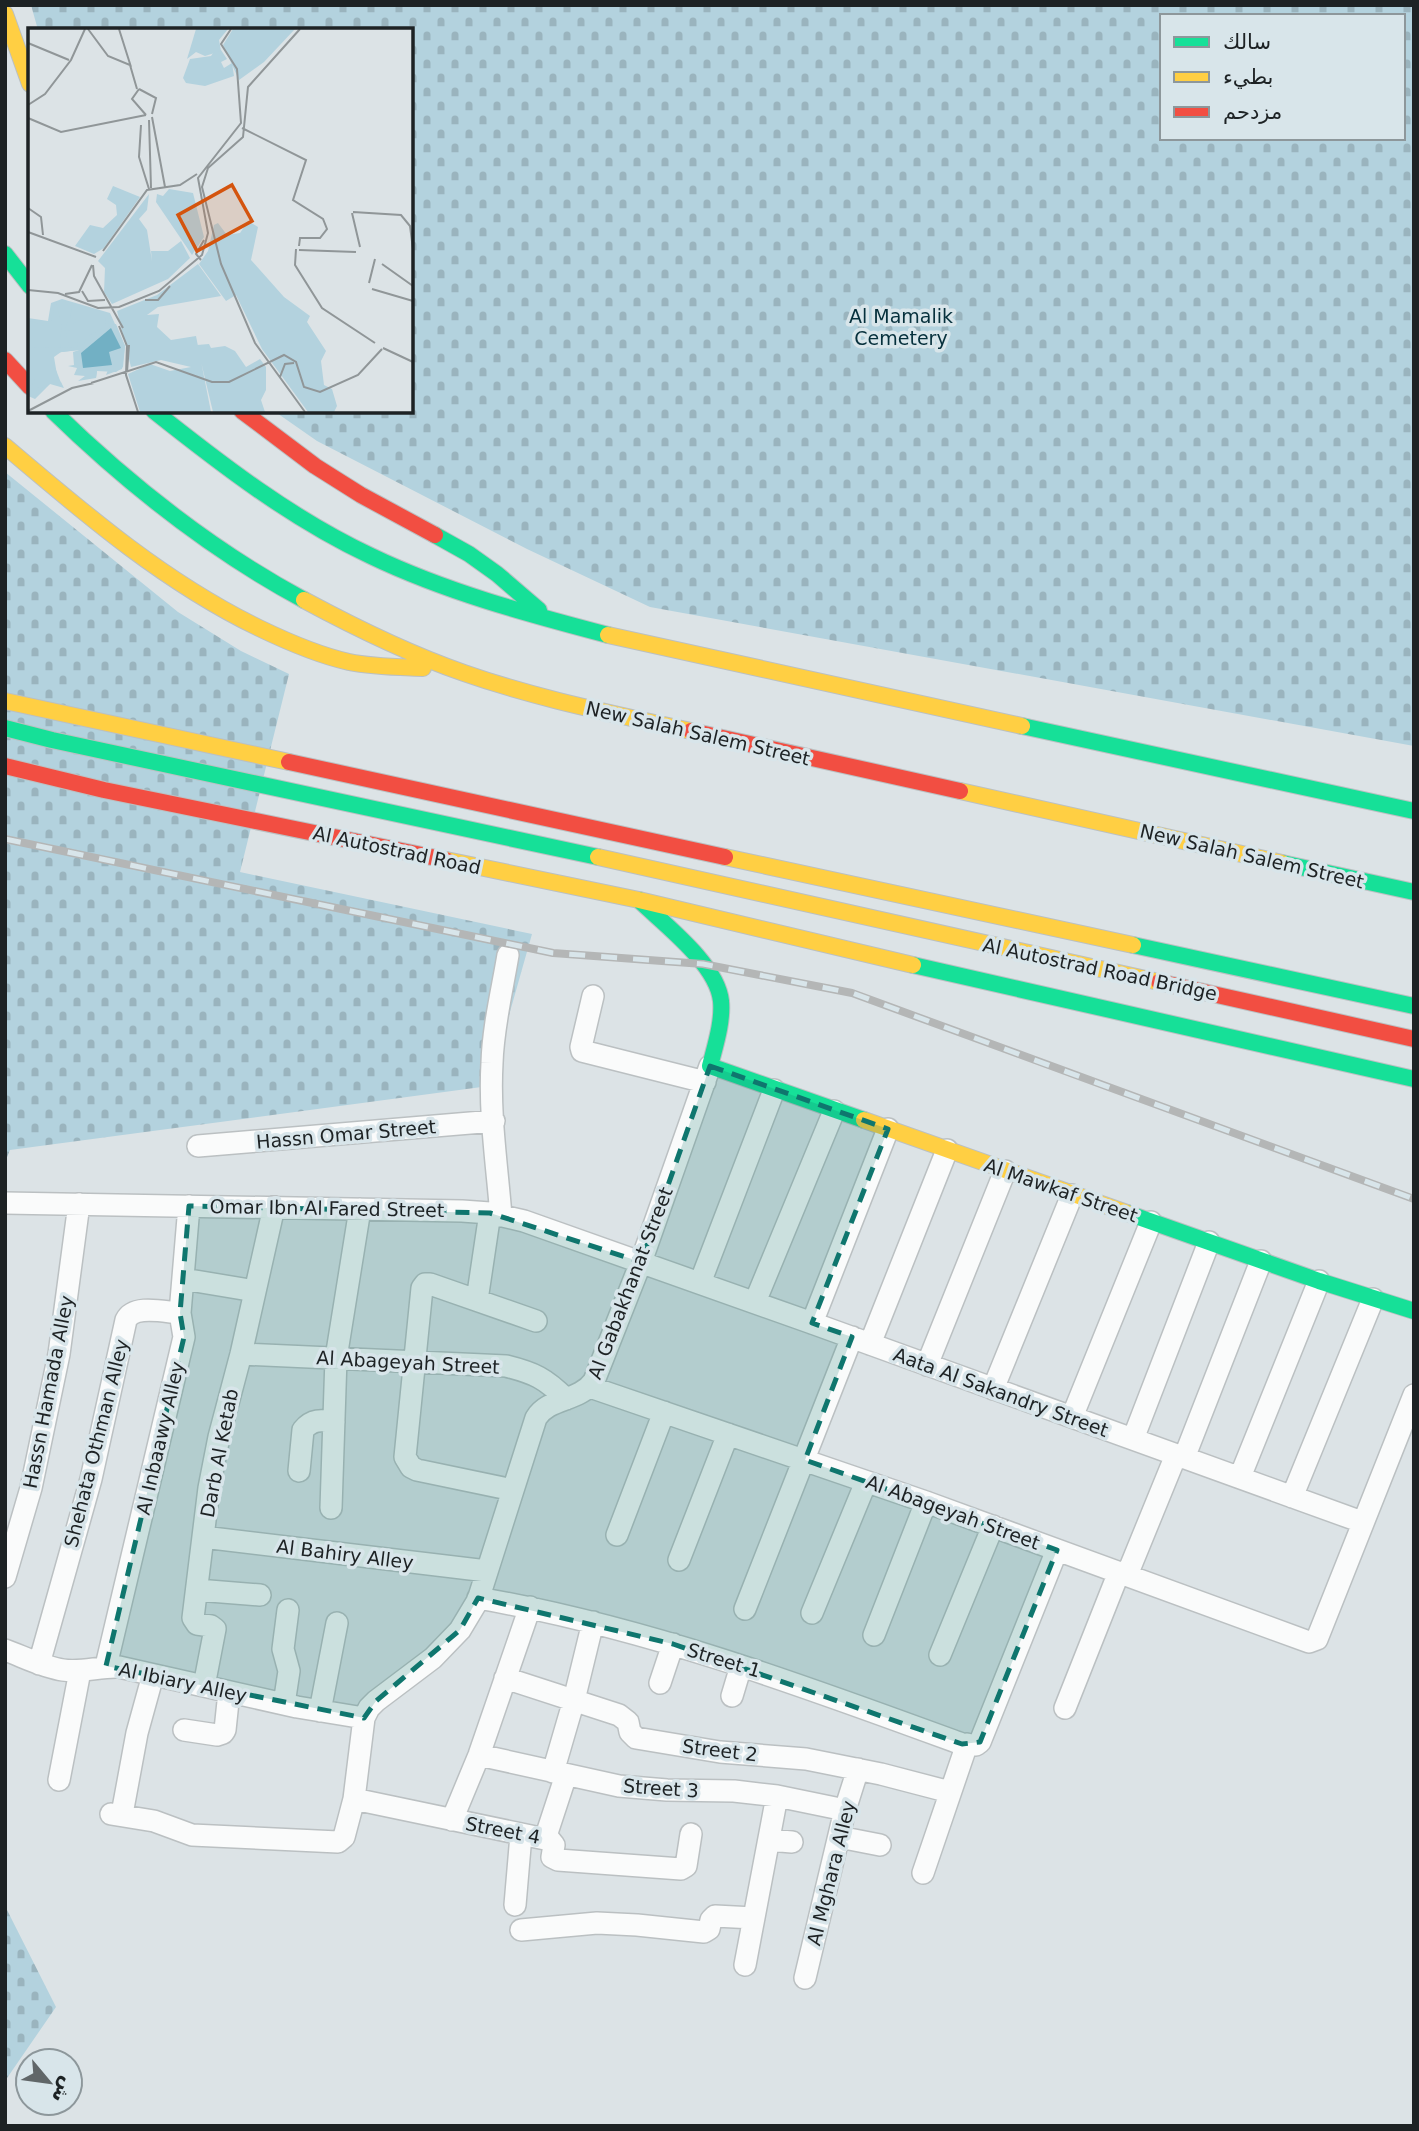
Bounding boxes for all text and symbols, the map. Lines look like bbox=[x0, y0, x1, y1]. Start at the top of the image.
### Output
legend bbox=[1160, 14, 1405, 140]
inset map bbox=[28, 28, 413, 413]
text: سالك bbox=[1223, 30, 1271, 54]
text: بطيء bbox=[1223, 65, 1273, 89]
text: مزدحم bbox=[1223, 100, 1282, 125]
park label: Al Mamalik Cemetery bbox=[849, 305, 953, 349]
street label: New Salah Salem Street bbox=[584, 697, 812, 769]
street label: New Salah Salem Street bbox=[1138, 820, 1366, 892]
street label: Al Autostrad Road bbox=[311, 821, 483, 879]
street label: Al Autostrad Road Bridge bbox=[981, 933, 1219, 1005]
street label: Hassn Omar Street bbox=[255, 1115, 437, 1153]
street label: Al Mawkaf Street bbox=[981, 1153, 1141, 1227]
street label: Al Gabakhanat Street bbox=[583, 1184, 677, 1382]
street label: Omar Ibn Al Fared Street bbox=[209, 1195, 445, 1221]
street label: Hassn Hamada Alley bbox=[18, 1294, 78, 1490]
street label: Shehata Othman Alley bbox=[59, 1337, 133, 1549]
street label: Aata Al Sakandry Street bbox=[891, 1343, 1111, 1441]
street label: Al Abageyah Street bbox=[316, 1346, 500, 1378]
street label: Al Inbaawy Alley bbox=[132, 1359, 188, 1517]
street label: Darb Al Ketab bbox=[196, 1387, 242, 1519]
street label: Al Abageyah Street bbox=[863, 1470, 1043, 1554]
street label: Al Bahiry Alley bbox=[275, 1535, 415, 1573]
street label: Street 1 bbox=[685, 1638, 763, 1682]
street label: Al Ibiary Alley bbox=[117, 1658, 249, 1706]
street label: Street 2 bbox=[681, 1734, 759, 1766]
street label: Street 3 bbox=[622, 1774, 700, 1802]
street label: Al Mghara Alley bbox=[802, 1798, 860, 1948]
street label: Street 4 bbox=[464, 1812, 542, 1848]
north arrow bbox=[14, 2047, 84, 2117]
text: ش bbox=[47, 2073, 80, 2107]

